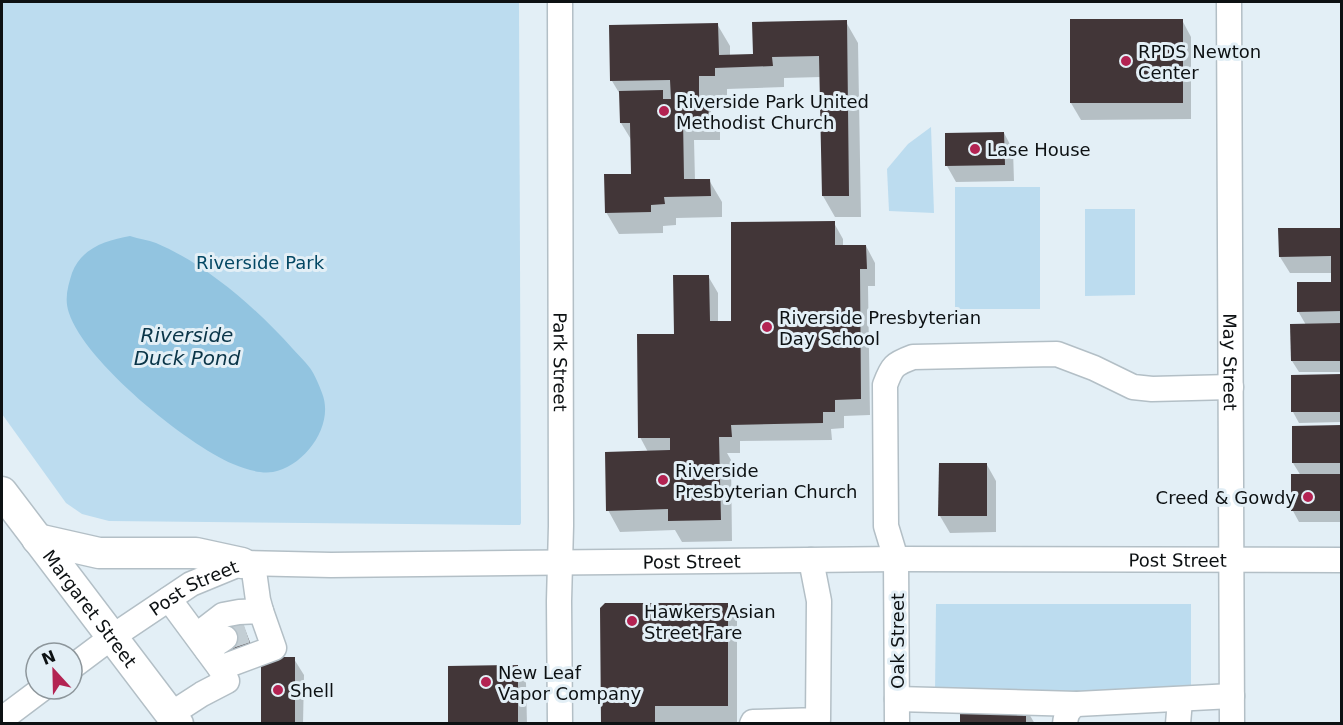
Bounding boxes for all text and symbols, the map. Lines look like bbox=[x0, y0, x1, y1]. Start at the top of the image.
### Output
place label: RPDS Newton Center bbox=[1138, 41, 1261, 83]
marker: RPDS Newton Center bbox=[1119, 54, 1133, 68]
place label: Riverside Park United Methodist Church bbox=[676, 91, 869, 133]
marker: Riverside Park United Methodist Church bbox=[657, 104, 671, 118]
place label: Lase House bbox=[987, 139, 1091, 160]
marker: Lase House bbox=[968, 142, 982, 156]
park label: Riverside Park bbox=[196, 252, 325, 273]
place label: Riverside Presbyterian Day School bbox=[779, 307, 981, 349]
street label: Park Street bbox=[550, 312, 571, 412]
street label: May Street bbox=[1220, 313, 1241, 411]
marker: Riverside Presbyterian Day School bbox=[760, 320, 774, 334]
water label: Riverside Duck Pond bbox=[134, 323, 241, 370]
place label: Riverside Presbyterian Church bbox=[675, 460, 857, 502]
marker: Riverside Presbyterian Church bbox=[656, 473, 670, 487]
place label: Creed & Gowdy bbox=[1156, 487, 1296, 508]
marker: Creed & Gowdy bbox=[1301, 490, 1315, 504]
street label: Margaret Street bbox=[39, 546, 141, 671]
street label: Post Street bbox=[1129, 549, 1227, 570]
street label: Post Street bbox=[642, 550, 741, 572]
street label: Post Street bbox=[145, 555, 241, 620]
street label: Oak Street bbox=[887, 593, 908, 689]
place label: Hawkers Asian Street Fare bbox=[644, 601, 776, 643]
marker: Hawkers Asian Street Fare bbox=[625, 614, 639, 628]
north arrow bbox=[24, 641, 84, 701]
text: N bbox=[39, 646, 58, 669]
place label: New Leaf Vapor Company bbox=[498, 662, 641, 704]
marker: New Leaf Vapor Company bbox=[479, 675, 493, 689]
place label: Shell bbox=[290, 680, 334, 701]
marker: Shell bbox=[271, 683, 285, 697]

